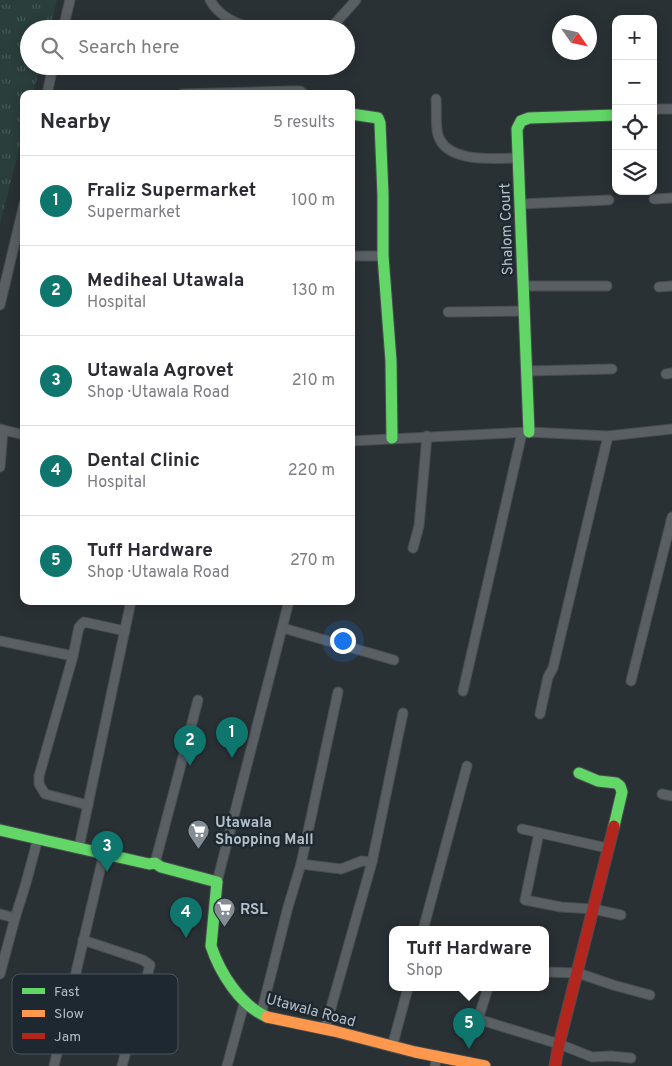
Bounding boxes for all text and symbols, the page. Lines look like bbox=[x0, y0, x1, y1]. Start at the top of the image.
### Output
north arrow bbox=[552, 15, 597, 60]
map controls bbox=[612, 15, 657, 195]
button: + bbox=[612, 15, 657, 60]
search box bbox=[20, 20, 355, 75]
icon: search bbox=[38, 34, 66, 62]
text: Search here bbox=[78, 36, 180, 60]
button: − bbox=[612, 60, 657, 105]
button: locate bbox=[612, 105, 657, 150]
text: Nearby bbox=[40, 109, 111, 136]
text: 5 results bbox=[273, 113, 335, 133]
button: layers bbox=[612, 150, 657, 195]
text: Fraliz Supermarket bbox=[87, 179, 256, 203]
street label: Shalom Court bbox=[496, 183, 519, 275]
text: 1 bbox=[53, 191, 59, 211]
text: 100 m bbox=[291, 191, 335, 211]
text: Supermarket bbox=[87, 203, 181, 223]
text: Mediheal Utawala bbox=[87, 269, 244, 293]
text: 2 bbox=[51, 281, 61, 301]
text: 130 m bbox=[292, 281, 335, 301]
text: Hospital bbox=[87, 293, 146, 313]
text: Utawala Agrovet bbox=[87, 359, 234, 383]
text: 3 bbox=[51, 371, 61, 391]
text: 210 m bbox=[292, 371, 335, 391]
text: Shop · Utawala Road bbox=[87, 383, 230, 403]
text: Dental Clinic bbox=[87, 449, 200, 473]
text: 4 bbox=[51, 461, 61, 481]
text: 220 m bbox=[288, 461, 335, 481]
text: Hospital bbox=[87, 473, 146, 493]
text: Tuff Hardware bbox=[87, 539, 213, 563]
text: 5 bbox=[51, 551, 61, 571]
text: 270 m bbox=[290, 551, 335, 571]
text: Shop · Utawala Road bbox=[87, 563, 230, 583]
your location bbox=[330, 628, 356, 654]
pin: 1 bbox=[216, 717, 248, 758]
pin: 2 bbox=[174, 725, 206, 766]
place label: Utawala Shopping Mall bbox=[215, 814, 314, 850]
supermarket icon: Utawala Shopping Mall bbox=[187, 819, 211, 850]
pin: 3 bbox=[91, 831, 123, 872]
pin: 4 bbox=[170, 897, 202, 938]
supermarket icon: RSL bbox=[212, 897, 236, 928]
place label: RSL bbox=[240, 901, 268, 920]
popup bbox=[389, 926, 549, 991]
text: Tuff Hardware bbox=[406, 937, 532, 961]
text: Shop bbox=[406, 961, 443, 981]
legend bbox=[12, 974, 178, 1054]
text: Fast bbox=[54, 984, 80, 1001]
street label: Utawala Road bbox=[264, 990, 358, 1033]
text: Slow bbox=[54, 1006, 84, 1023]
pin: 5 bbox=[453, 1008, 485, 1049]
text: Jam bbox=[54, 1029, 81, 1046]

